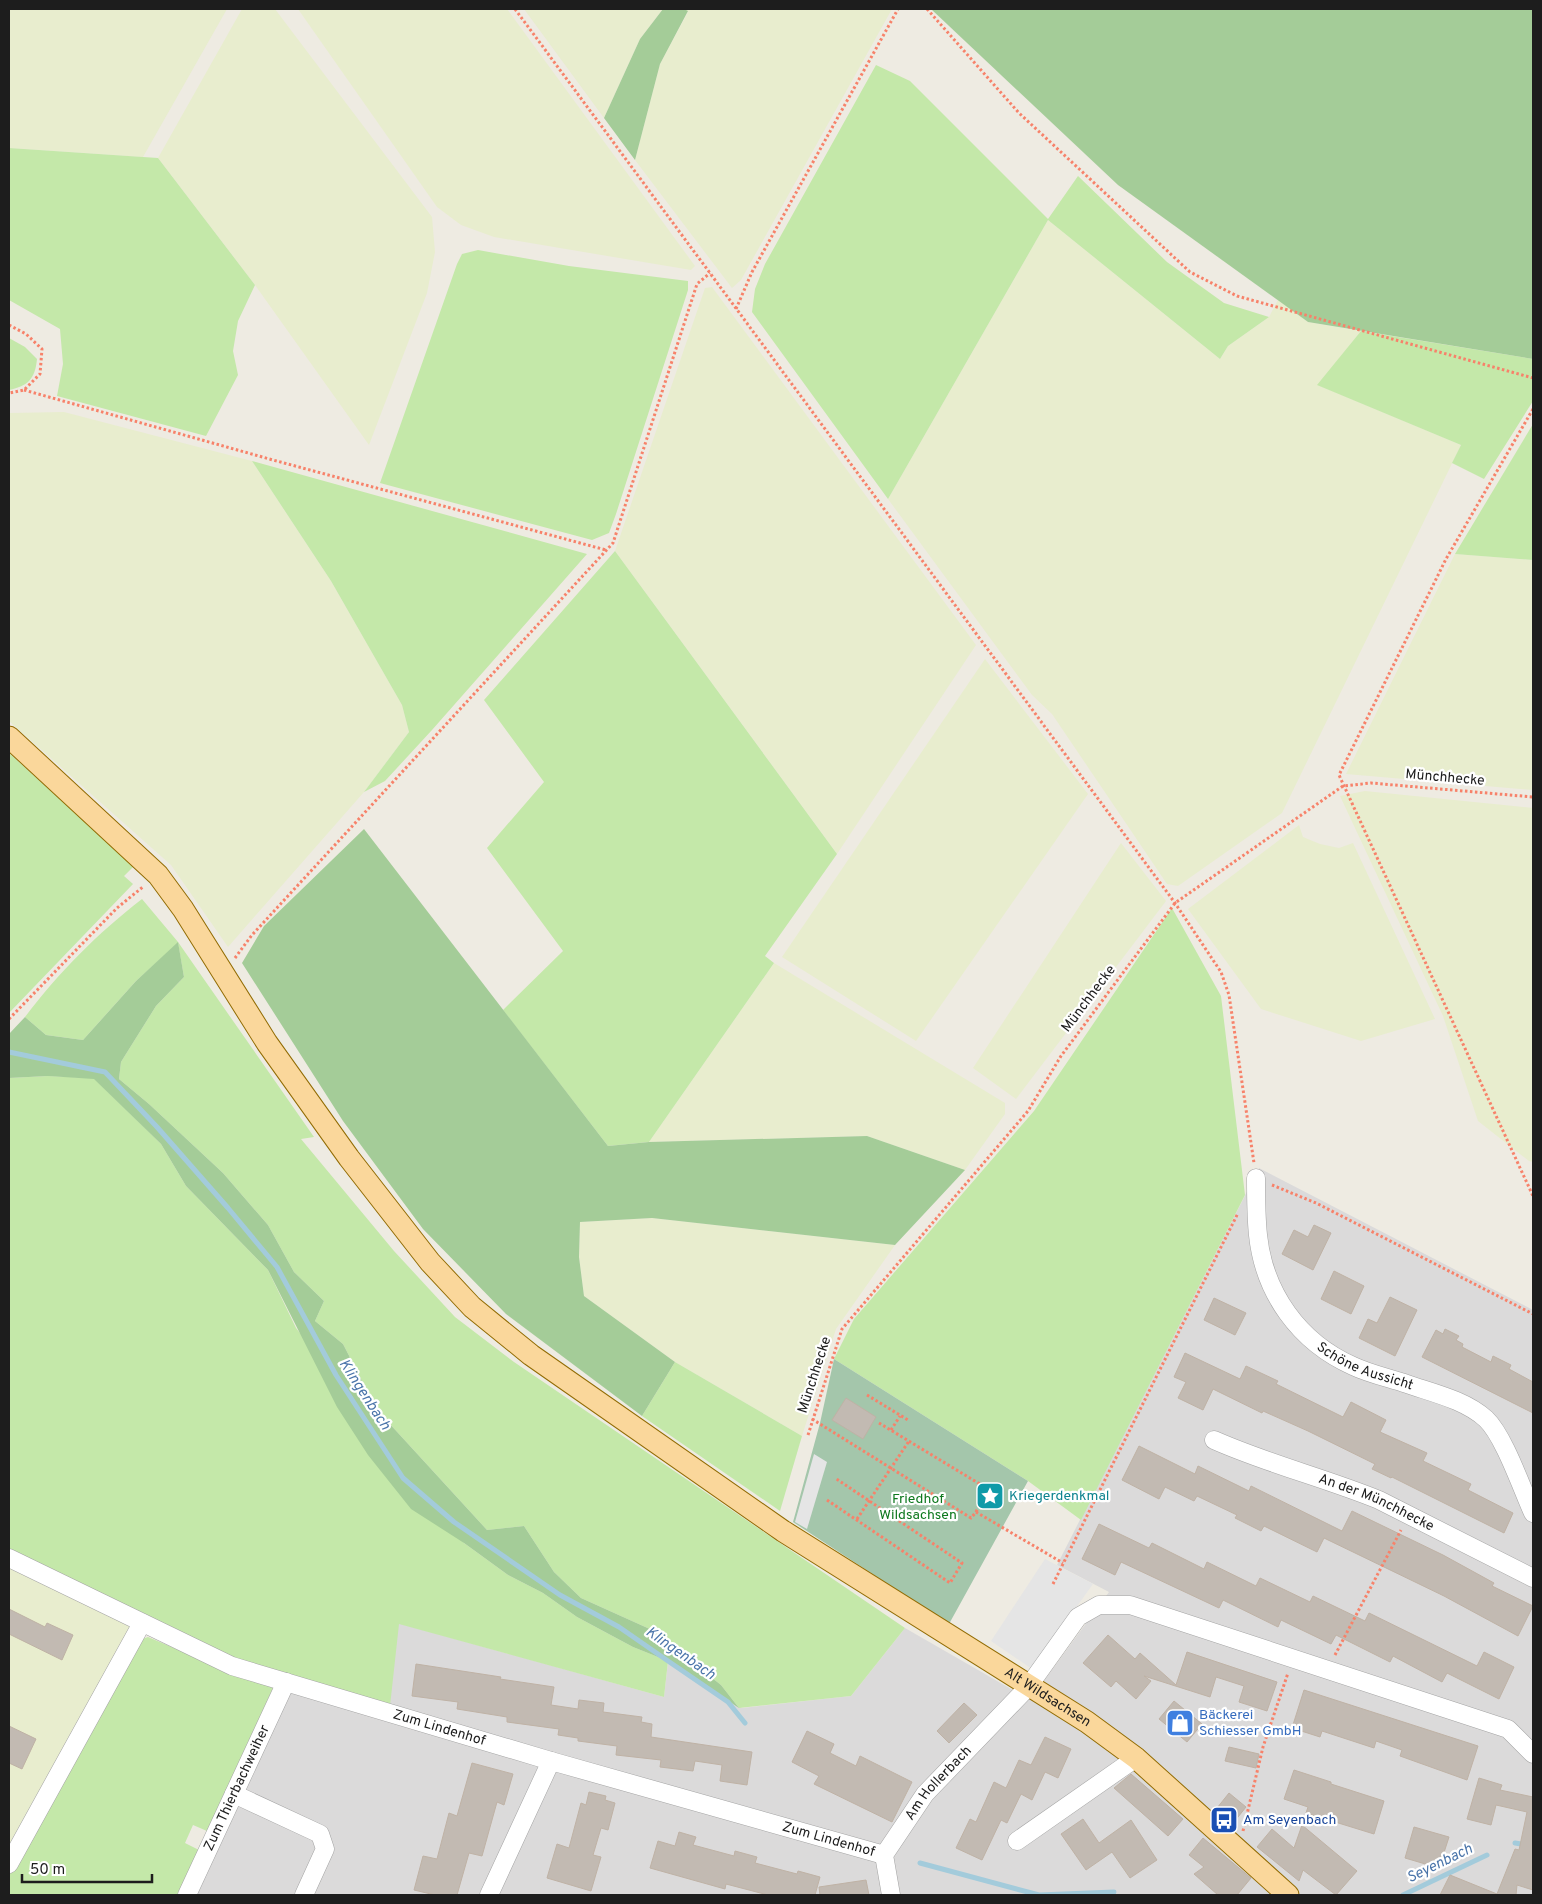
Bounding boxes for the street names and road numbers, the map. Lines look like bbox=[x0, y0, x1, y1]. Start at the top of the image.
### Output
street label: Münchhecke bbox=[1405, 766, 1485, 790]
street label: Münchhecke bbox=[1058, 962, 1120, 1036]
street label: Münchhecke bbox=[795, 1335, 835, 1415]
street label: Schöne Aussicht bbox=[1313, 1338, 1416, 1394]
street label: An der Münchhecke bbox=[1316, 1470, 1437, 1535]
street label: Alt Wildsachsen bbox=[1001, 1664, 1094, 1731]
street label: Zum Lindenhof bbox=[391, 1706, 488, 1750]
street label: Zum Thierbachweiher bbox=[200, 1722, 274, 1854]
street label: Am Hollerbach bbox=[901, 1742, 975, 1823]
street label: Zum Lindenhof bbox=[780, 1818, 877, 1861]

